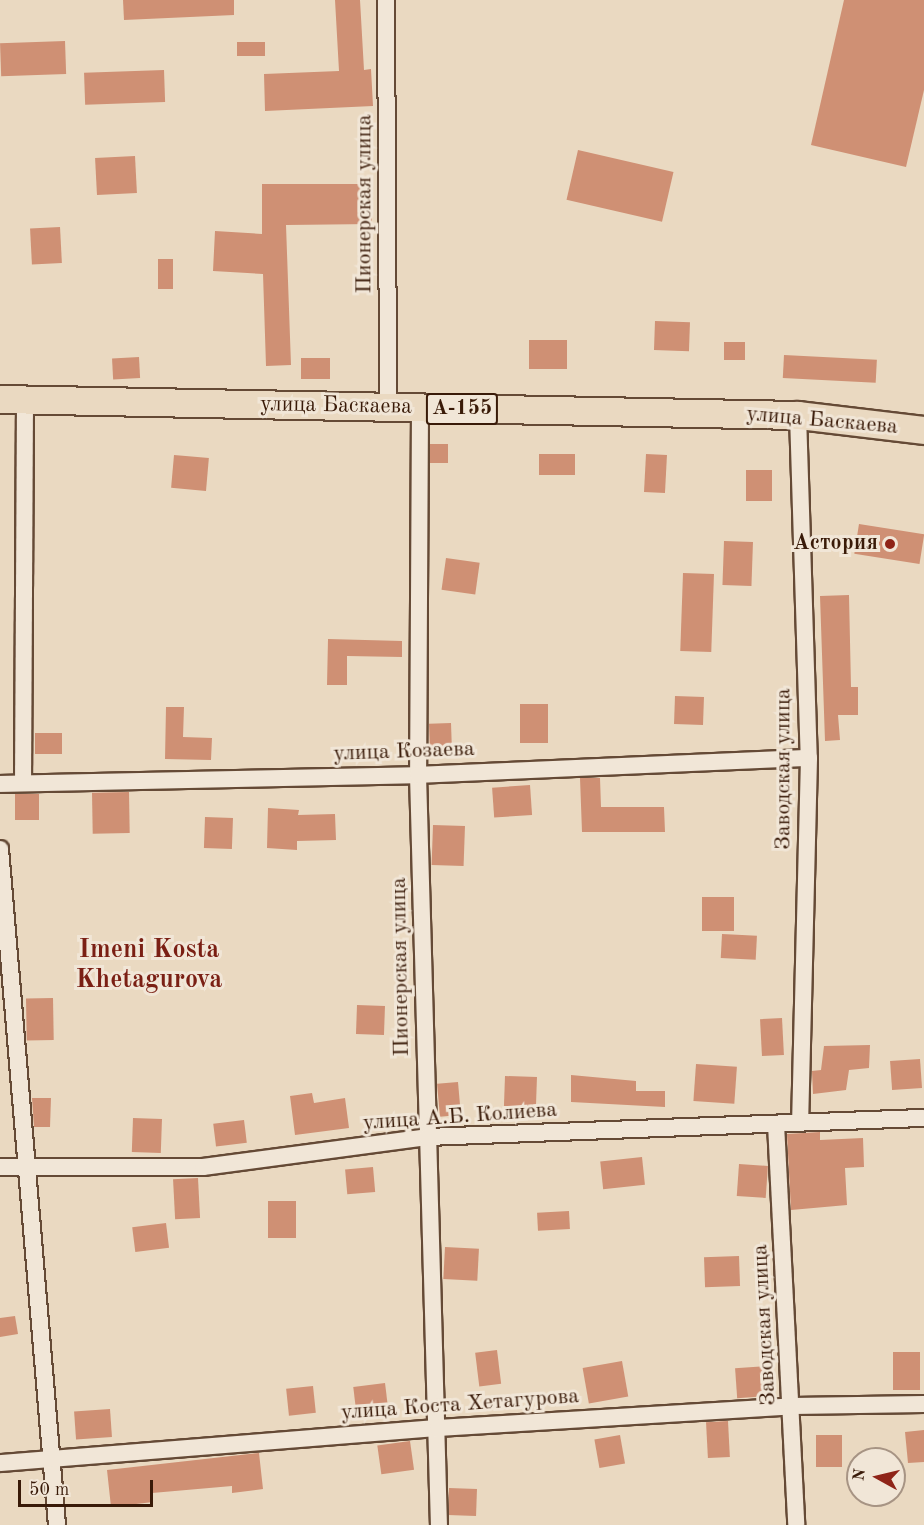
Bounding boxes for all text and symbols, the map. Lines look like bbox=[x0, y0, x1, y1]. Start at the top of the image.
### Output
street label: Пионерская улица bbox=[352, 114, 378, 294]
street label: улица Баскаева bbox=[260, 391, 412, 421]
road number: А-155 bbox=[424, 391, 500, 427]
street label: улица Баскаева bbox=[745, 401, 899, 441]
place label: Астория bbox=[793, 531, 878, 557]
marker: Астория bbox=[883, 537, 897, 551]
street label: Заводская улица bbox=[771, 688, 797, 850]
street label: улица Козаева bbox=[333, 736, 475, 768]
street label: Пионерская улица bbox=[386, 877, 416, 1057]
district label: Imeni Kosta Khetagurova bbox=[76, 935, 222, 996]
street label: улица А.Б. Колиева bbox=[362, 1097, 558, 1137]
street label: Заводская улица bbox=[748, 1244, 782, 1406]
street label: улица Коста Хетагурова bbox=[340, 1384, 580, 1426]
north arrow bbox=[846, 1447, 906, 1507]
scale bar bbox=[21, 1468, 156, 1506]
text: N bbox=[851, 1468, 869, 1482]
text: 50 m bbox=[29, 1481, 69, 1499]

